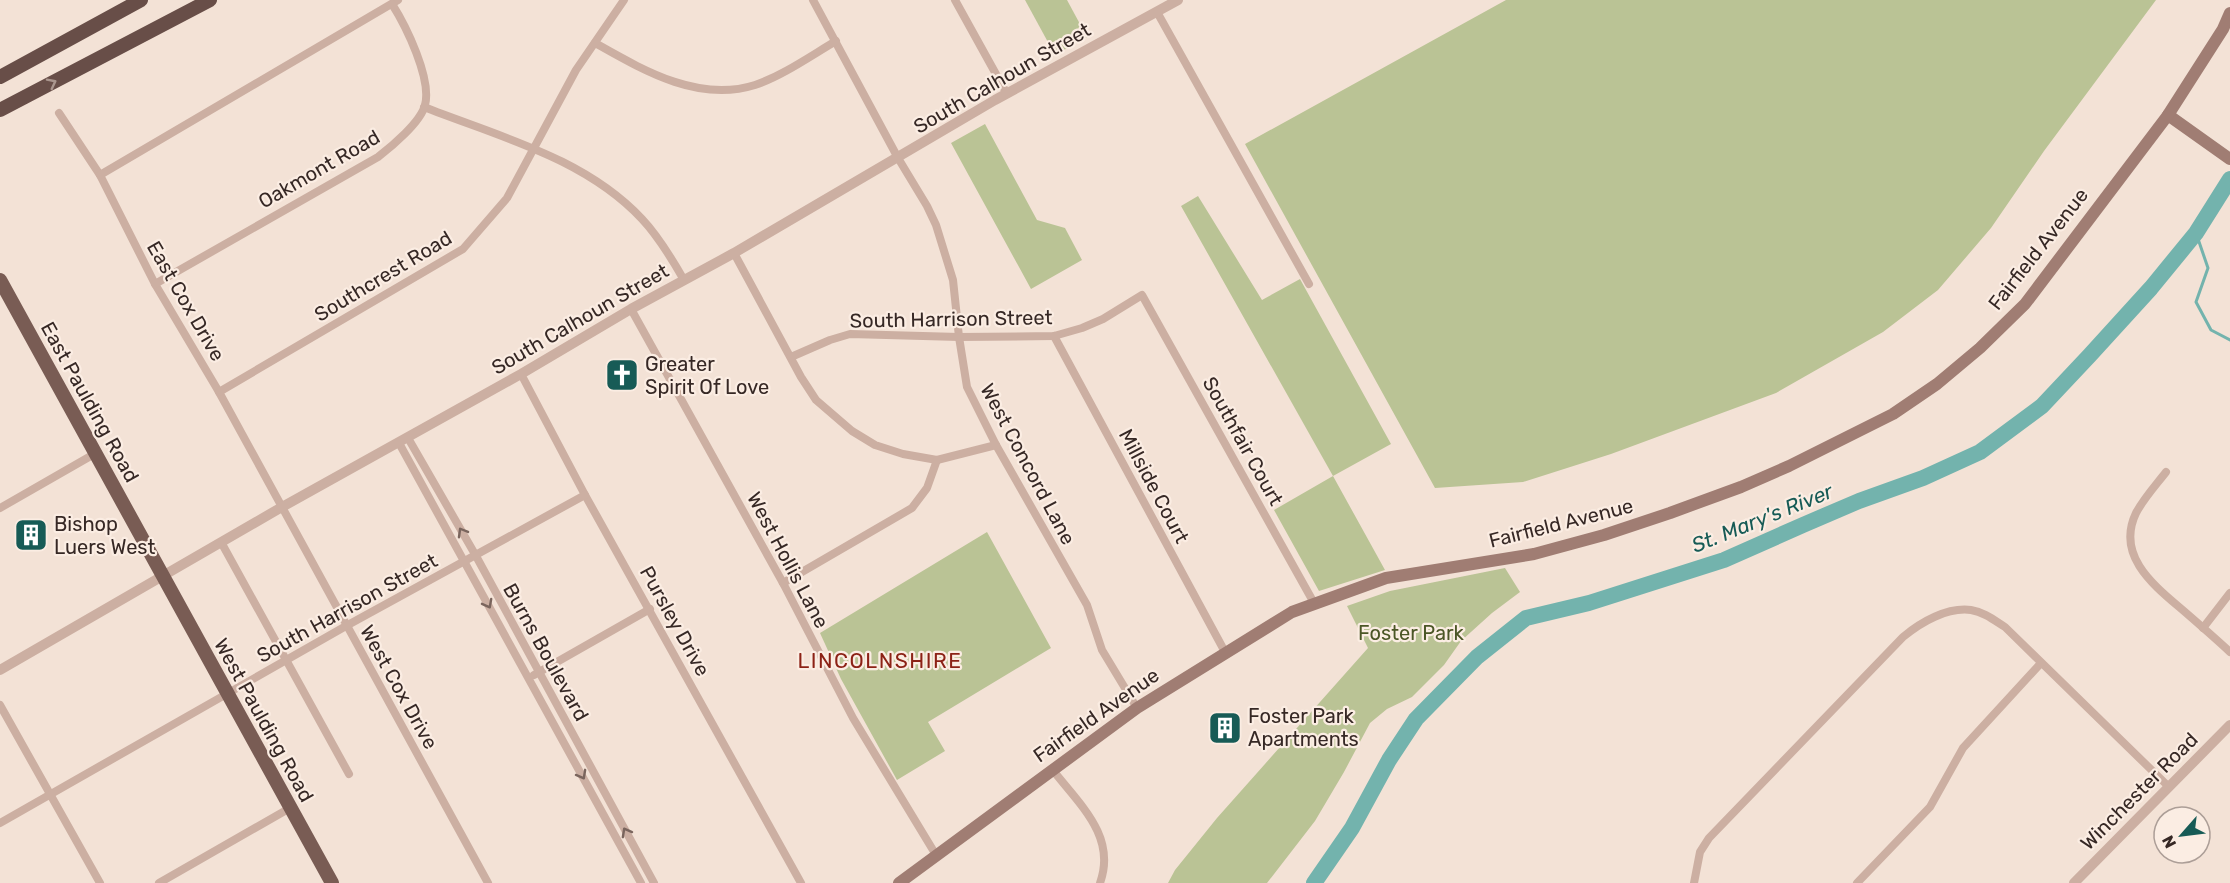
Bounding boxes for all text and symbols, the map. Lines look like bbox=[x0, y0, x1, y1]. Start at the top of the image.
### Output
street label: South Calhoun Street bbox=[909, 17, 1095, 139]
one-way arrow bbox=[46, 79, 56, 90]
street label: Oakmont Road bbox=[254, 125, 384, 213]
street label: Fairfield Avenue bbox=[1983, 183, 2093, 315]
street label: Southcrest Road bbox=[310, 226, 456, 326]
street label: East Cox Drive bbox=[142, 237, 230, 365]
street label: South Calhoun Street bbox=[487, 258, 673, 380]
street label: South Harrison Street bbox=[849, 305, 1053, 333]
street label: East Paulding Road bbox=[36, 318, 144, 486]
place label: Greater Spirit Of Love bbox=[645, 352, 769, 399]
church icon: Greater Spirit Of Love bbox=[604, 357, 640, 393]
street label: Southfair Court bbox=[1198, 372, 1288, 510]
street label: West Concord Lane bbox=[975, 379, 1081, 549]
street label: Millside Court bbox=[1114, 425, 1194, 547]
water label: St. Mary's River bbox=[1688, 478, 1837, 558]
street label: West Hollis Lane bbox=[742, 488, 834, 632]
street label: Fairfield Avenue bbox=[1486, 493, 1636, 553]
place label: Bishop Luers West bbox=[54, 512, 156, 559]
building icon: Bishop Luers West bbox=[13, 517, 49, 553]
one-way arrow bbox=[457, 528, 469, 538]
street label: South Harrison Street bbox=[253, 548, 442, 668]
street label: Pursley Drive bbox=[635, 562, 715, 680]
street label: Burns Boulevard bbox=[498, 579, 594, 725]
one-way arrow bbox=[481, 598, 492, 608]
street label: West Cox Drive bbox=[355, 621, 443, 753]
park label: Foster Park bbox=[1358, 621, 1465, 645]
street label: West Paulding Road bbox=[209, 634, 319, 806]
district label: LINCOLNSHIRE bbox=[797, 648, 963, 673]
street label: Fairfield Avenue bbox=[1029, 663, 1163, 767]
place label: Foster Park Apartments bbox=[1248, 704, 1359, 751]
building icon: Foster Park Apartments bbox=[1207, 710, 1243, 746]
street label: Winchester Road bbox=[2075, 727, 2203, 855]
one-way arrow bbox=[575, 769, 586, 779]
north arrow bbox=[2152, 805, 2212, 865]
one-way arrow bbox=[622, 827, 633, 838]
text: N bbox=[2158, 832, 2180, 851]

